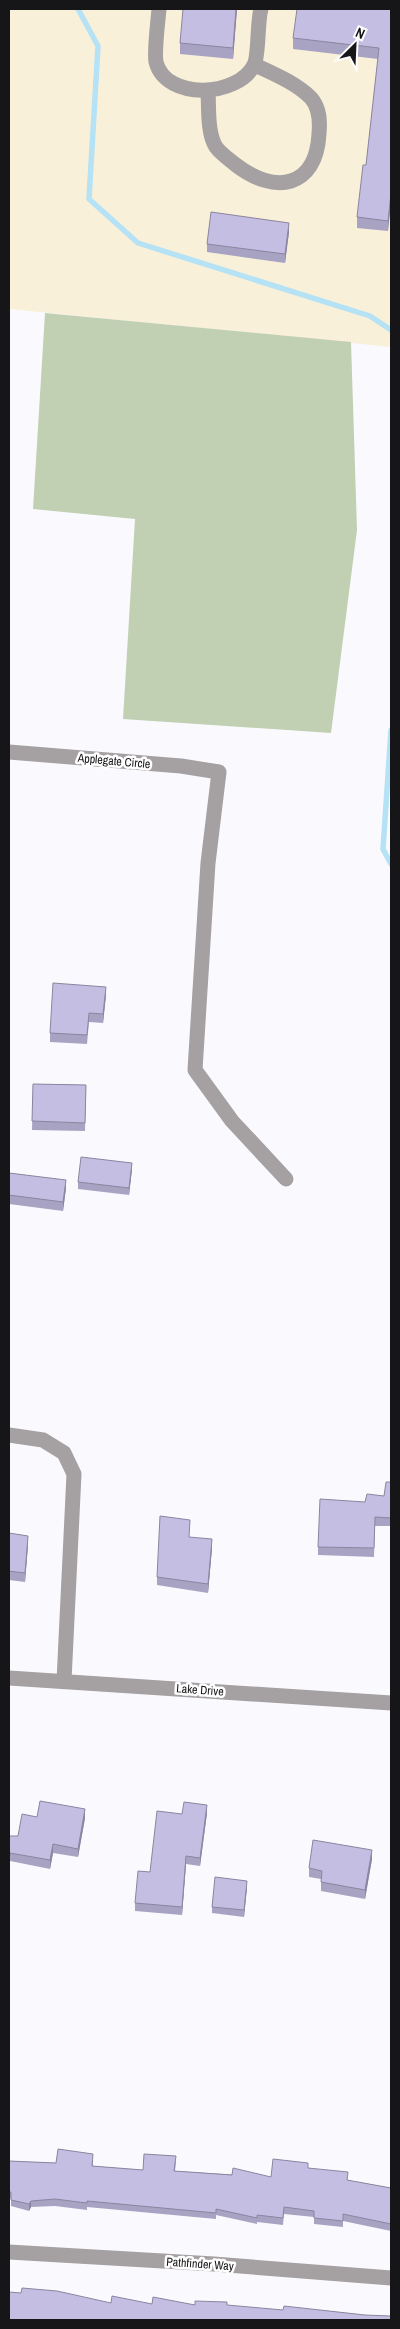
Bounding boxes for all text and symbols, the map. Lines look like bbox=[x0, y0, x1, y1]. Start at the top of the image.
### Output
north arrow bbox=[330, 20, 380, 70]
text: N bbox=[353, 23, 368, 43]
street label: Applegate Circle bbox=[76, 750, 151, 772]
street label: Lake Drive bbox=[176, 1680, 224, 1700]
street label: Pathfinder Way bbox=[166, 2254, 234, 2274]

